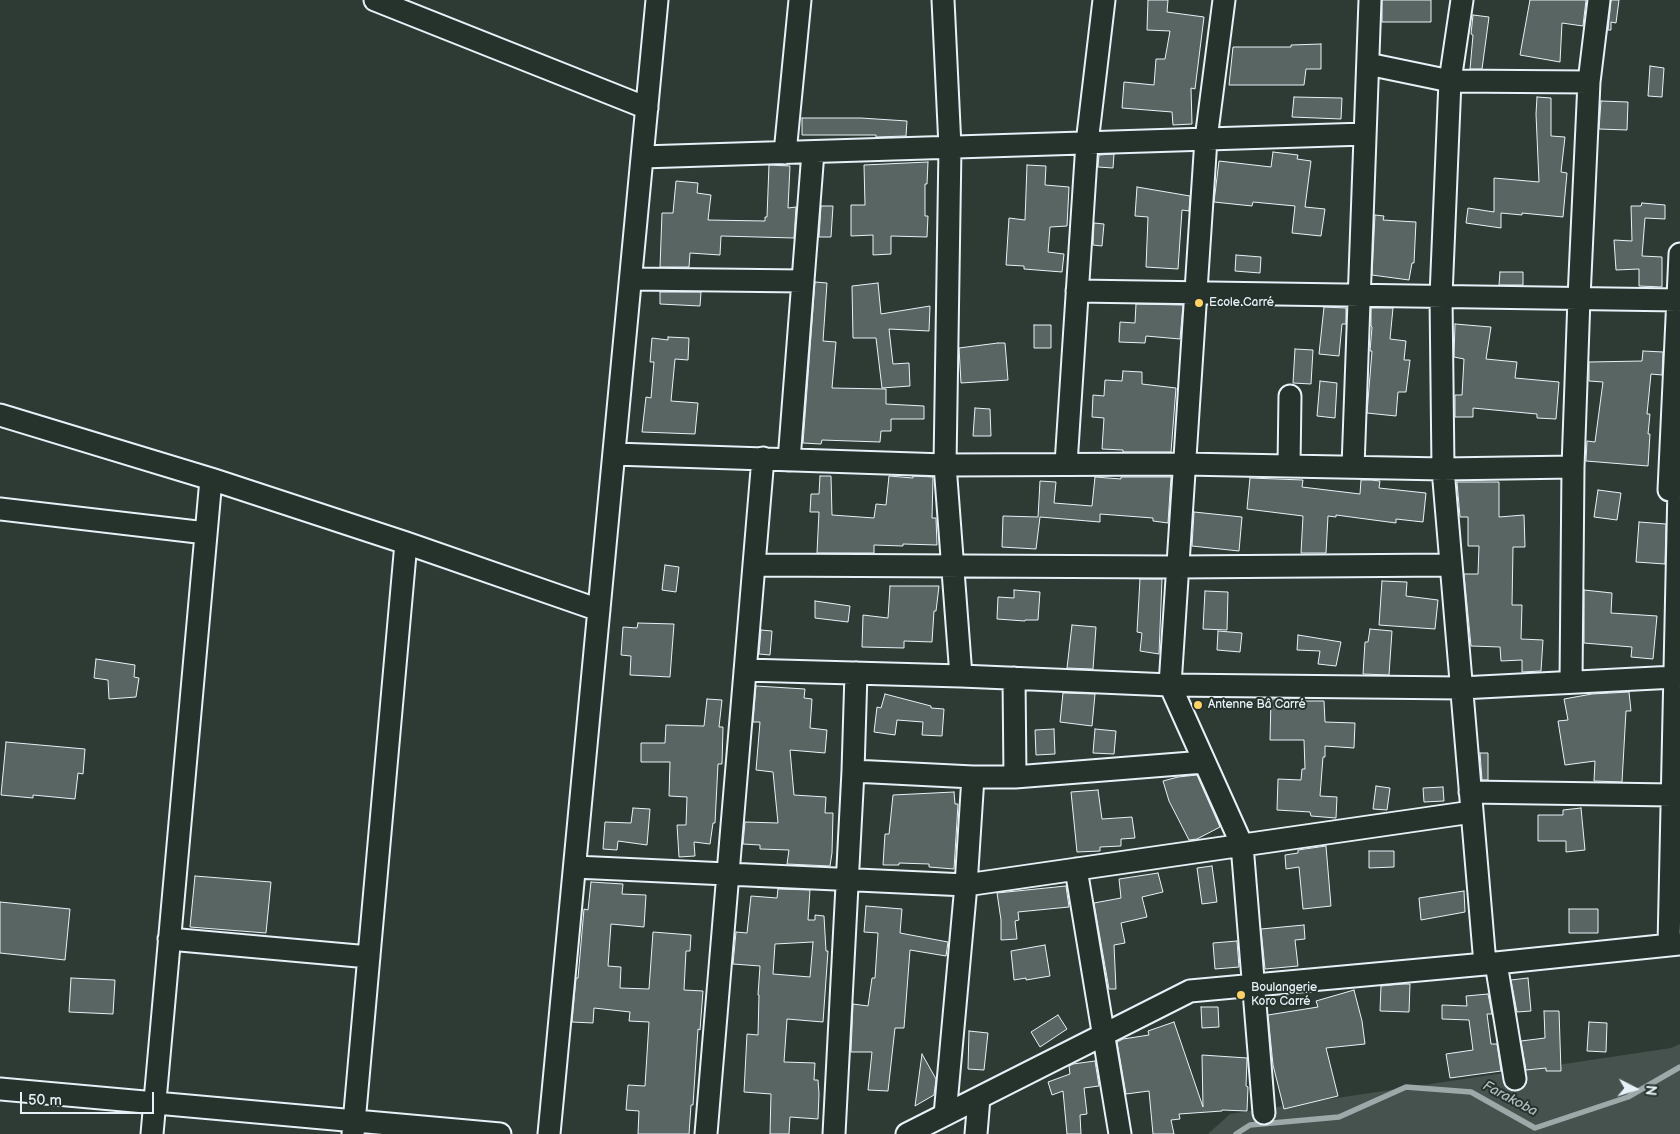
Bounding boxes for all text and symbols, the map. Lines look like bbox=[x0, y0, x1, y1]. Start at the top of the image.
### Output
place label: Ecole Carré bbox=[1209, 296, 1274, 310]
marker: Ecole Carré bbox=[1193, 297, 1205, 309]
place label: Antenne Bâ Carré bbox=[1208, 698, 1306, 712]
marker: Antenne Bâ Carré bbox=[1192, 699, 1204, 711]
place label: Boulangerie Koro Carré bbox=[1251, 981, 1317, 1009]
marker: Boulangerie Koro Carré bbox=[1235, 989, 1247, 1001]
north arrow bbox=[1610, 1064, 1660, 1114]
water label: Farakoba bbox=[1480, 1078, 1540, 1120]
scale bar bbox=[22, 1082, 156, 1114]
text: N bbox=[1642, 1084, 1659, 1096]
text: 50 m bbox=[28, 1091, 62, 1110]

